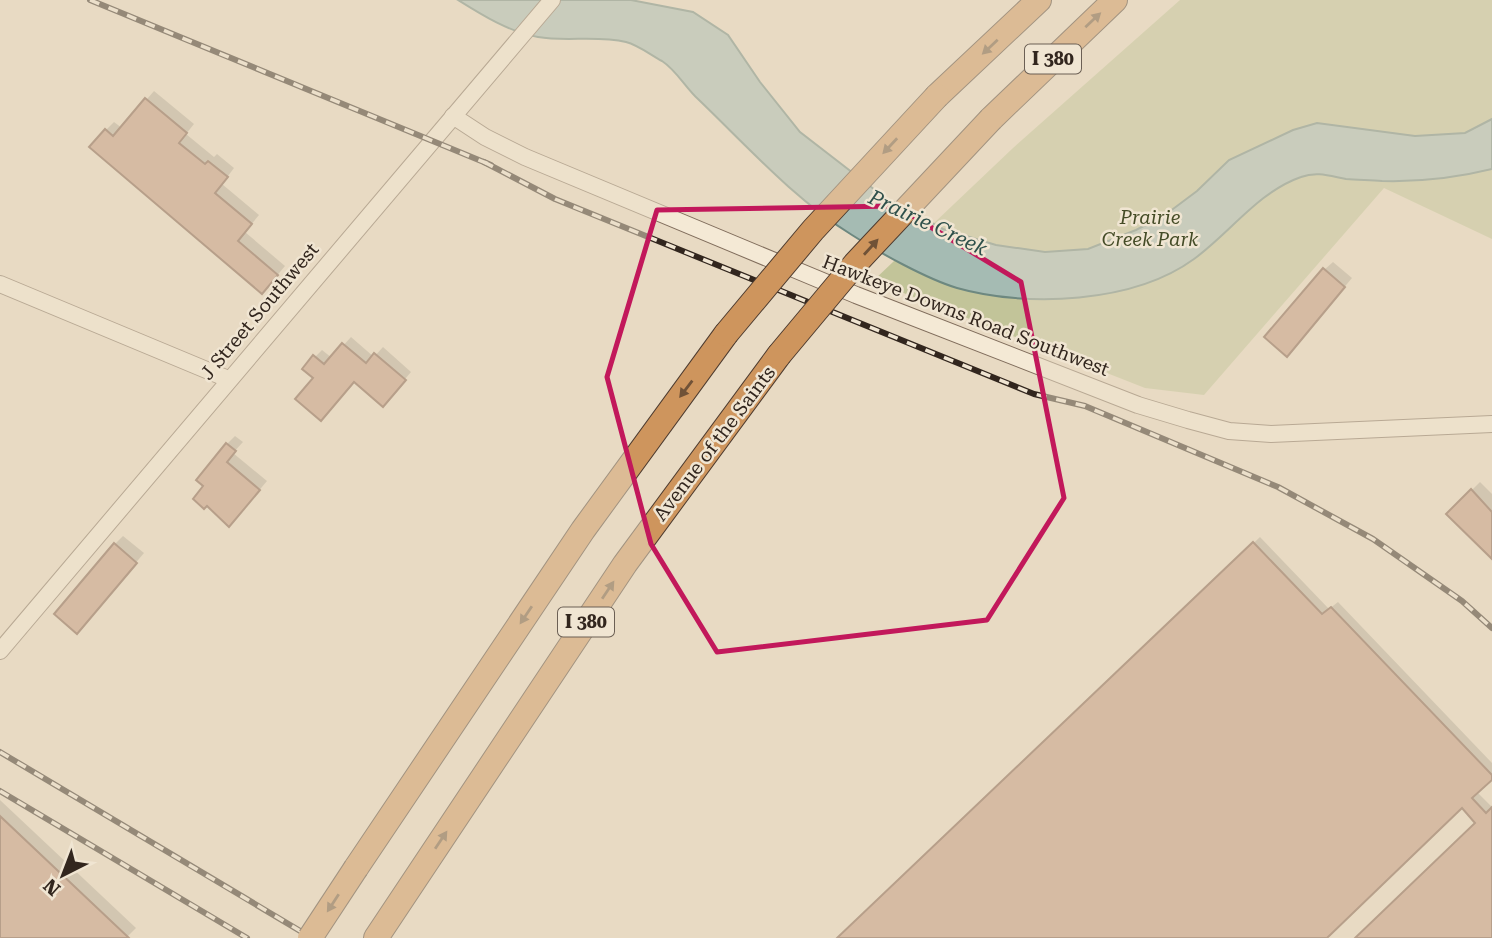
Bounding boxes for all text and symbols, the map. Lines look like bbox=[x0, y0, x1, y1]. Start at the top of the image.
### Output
one-way arrow bbox=[1084, 12, 1102, 28]
one-way arrow bbox=[981, 39, 998, 55]
road number: I 380 bbox=[1025, 44, 1081, 74]
one-way arrow bbox=[883, 137, 899, 154]
water label: Prairie Creek bbox=[864, 185, 992, 261]
park label: Prairie Creek Park bbox=[1102, 206, 1199, 251]
street label: J Street Southwest bbox=[195, 238, 323, 384]
one-way arrow bbox=[863, 238, 879, 256]
street label: Hawkeye Downs Road Southwest bbox=[819, 250, 1112, 381]
street label: Avenue of the Saints bbox=[649, 361, 780, 525]
one-way arrow bbox=[679, 380, 693, 398]
one-way arrow bbox=[601, 580, 614, 600]
one-way arrow bbox=[520, 605, 533, 624]
road number: I 380 bbox=[558, 608, 614, 636]
one-way arrow bbox=[434, 830, 447, 850]
north arrow bbox=[28, 840, 98, 910]
text: N bbox=[39, 874, 65, 901]
one-way arrow bbox=[327, 893, 340, 913]

